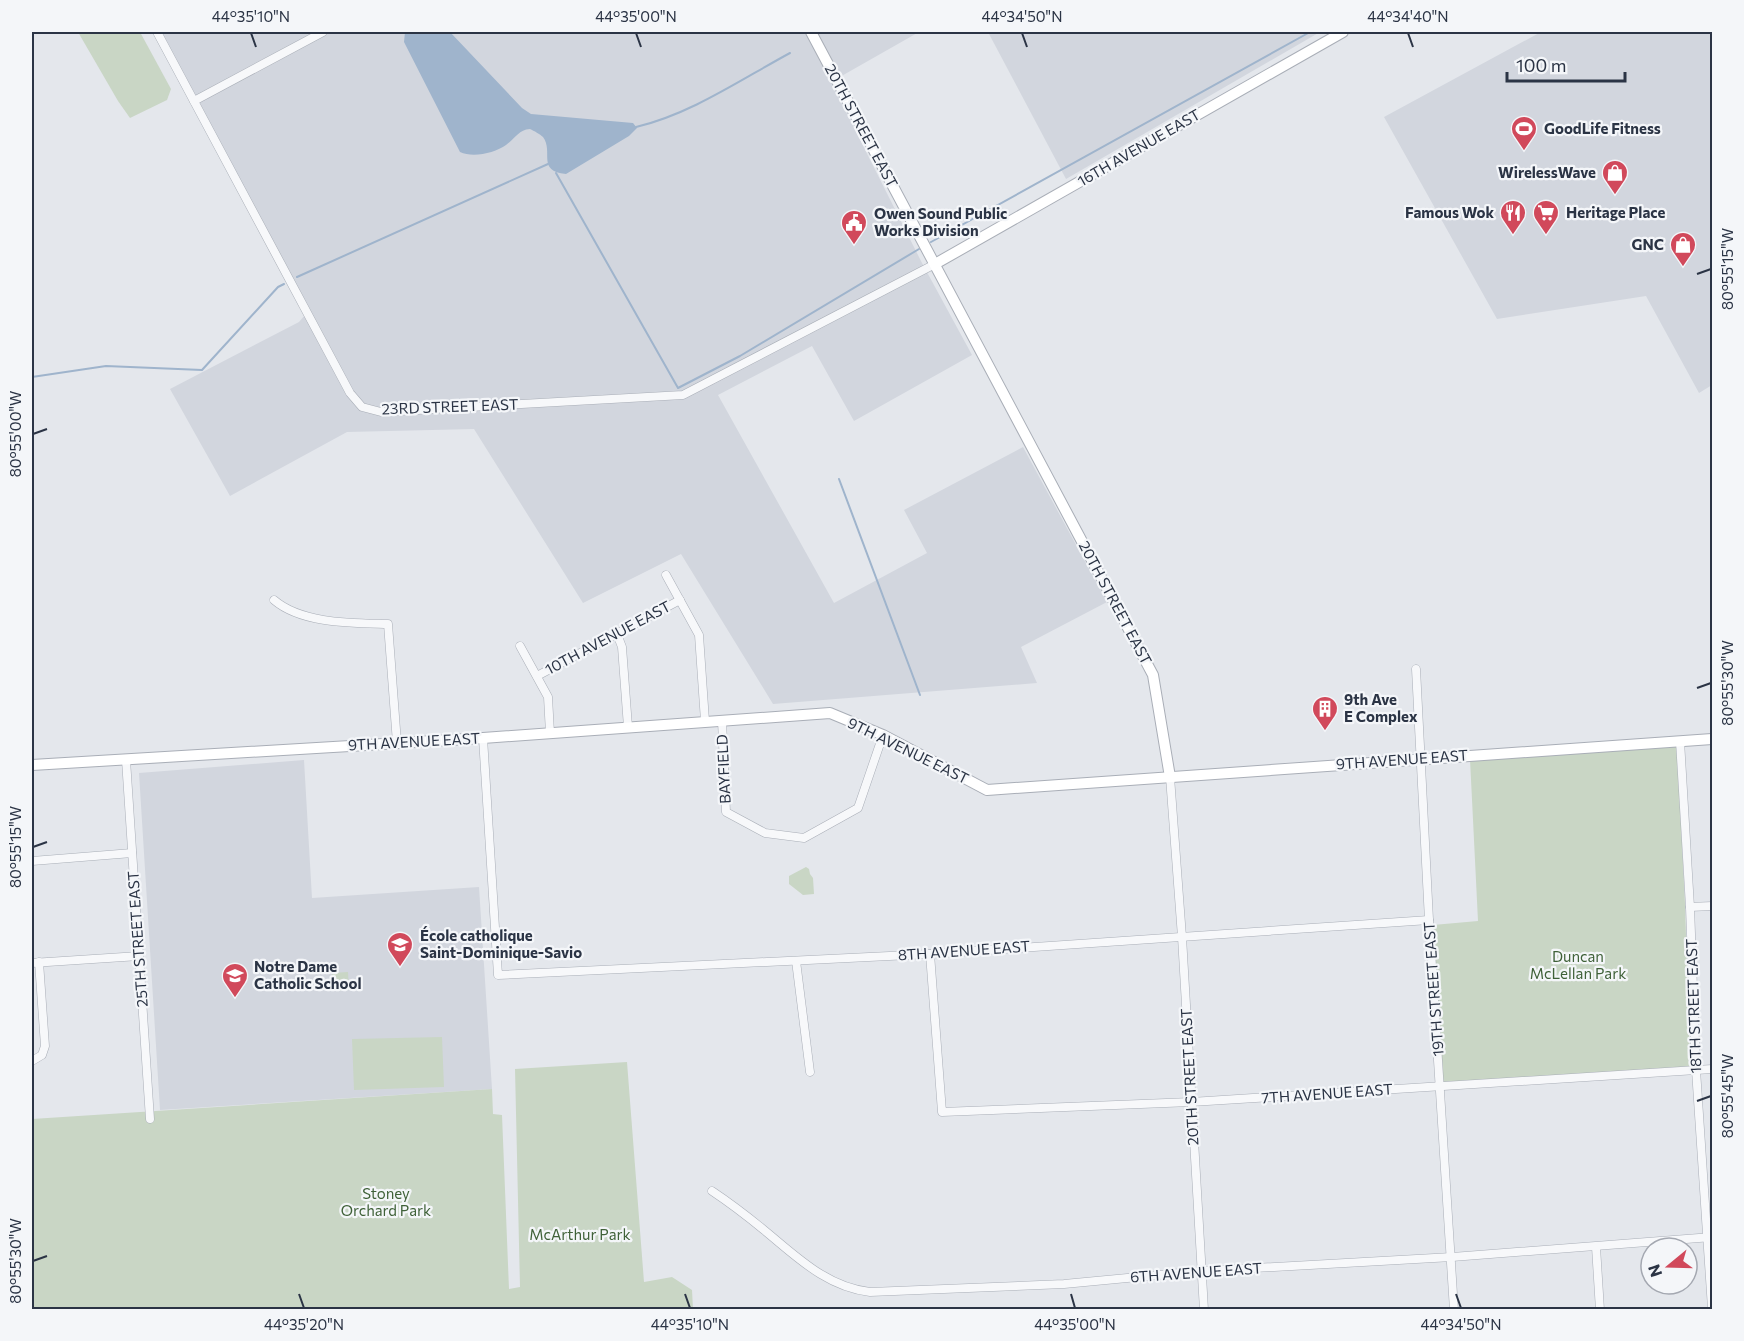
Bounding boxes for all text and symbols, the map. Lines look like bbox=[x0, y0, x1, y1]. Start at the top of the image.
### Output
text: 44°35'10"N bbox=[212, 7, 290, 25]
text: 44°35'00"N bbox=[595, 7, 677, 25]
text: 44°34'50"N bbox=[982, 7, 1062, 25]
text: 44°34'40"N bbox=[1367, 7, 1449, 25]
scale bar bbox=[1507, 45, 1626, 83]
text: 100 m bbox=[1516, 54, 1566, 76]
street label: 20TH STREET EAST bbox=[822, 61, 902, 191]
street label: 16TH AVENUE EAST bbox=[1074, 104, 1203, 190]
sports icon: GoodLife Fitness bbox=[1509, 114, 1539, 152]
place label: GoodLife Fitness bbox=[1544, 119, 1661, 137]
shop icon: WirelessWave bbox=[1600, 158, 1630, 196]
place label: WirelessWave bbox=[1498, 163, 1596, 181]
restaurant icon: Famous Wok bbox=[1498, 198, 1528, 236]
supermarket icon: Heritage Place bbox=[1531, 198, 1561, 236]
place label: Famous Wok bbox=[1405, 203, 1494, 221]
place label: Heritage Place bbox=[1566, 203, 1666, 221]
place label: Owen Sound Public Works Division bbox=[874, 204, 1007, 239]
public building icon: Owen Sound Public Works Division bbox=[839, 208, 869, 246]
text: 80°55'15"W bbox=[1718, 228, 1736, 310]
shop icon: GNC bbox=[1668, 230, 1698, 268]
place label: GNC bbox=[1632, 235, 1664, 253]
text: 80°55'00"W bbox=[6, 391, 24, 477]
street label: 23RD STREET EAST bbox=[381, 395, 519, 417]
street label: 20TH STREET EAST bbox=[1076, 538, 1156, 668]
street label: 10TH AVENUE EAST bbox=[542, 596, 674, 678]
text: 80°55'30"W bbox=[1718, 640, 1736, 726]
place label: 9th Ave E Complex bbox=[1344, 690, 1418, 725]
building icon: 9th Ave E Complex bbox=[1310, 694, 1340, 732]
street label: 9TH AVENUE EAST bbox=[845, 713, 972, 787]
street label: 9TH AVENUE EAST bbox=[347, 729, 481, 753]
street label: BAYFIELD bbox=[712, 734, 734, 804]
street label: 9TH AVENUE EAST bbox=[1335, 745, 1469, 773]
text: 80°55'15"W bbox=[6, 806, 24, 888]
street label: 25TH STREET EAST bbox=[123, 870, 151, 1008]
street label: 19TH STREET EAST bbox=[1419, 921, 1447, 1057]
place label: École catholique Saint-Dominique-Savio bbox=[420, 926, 582, 961]
school or university icon: École catholique Saint-Dominique-Savio bbox=[385, 930, 415, 968]
street label: 8TH AVENUE EAST bbox=[897, 936, 1031, 964]
street label: 18TH STREET EAST bbox=[1682, 938, 1704, 1074]
park label: Duncan McLellan Park bbox=[1530, 947, 1626, 982]
place label: Notre Dame Catholic School bbox=[254, 957, 362, 992]
school or university icon: Notre Dame Catholic School bbox=[220, 961, 250, 999]
street label: 20TH STREET EAST bbox=[1176, 1008, 1202, 1146]
text: 80°55'45"W bbox=[1718, 1054, 1736, 1138]
street label: 7TH AVENUE EAST bbox=[1261, 1079, 1394, 1107]
park label: Stoney Orchard Park bbox=[341, 1184, 431, 1219]
text: 80°55'30"W bbox=[6, 1218, 24, 1304]
park label: McArthur Park bbox=[529, 1225, 631, 1243]
north arrow bbox=[1639, 1236, 1699, 1296]
street label: 6TH AVENUE EAST bbox=[1129, 1258, 1263, 1286]
text: N bbox=[1643, 1262, 1665, 1280]
text: 44°35'20"N bbox=[264, 1315, 344, 1333]
text: 44°35'10"N bbox=[651, 1315, 729, 1333]
text: 44°35'00"N bbox=[1034, 1315, 1116, 1333]
text: 44°34'50"N bbox=[1421, 1315, 1501, 1333]

